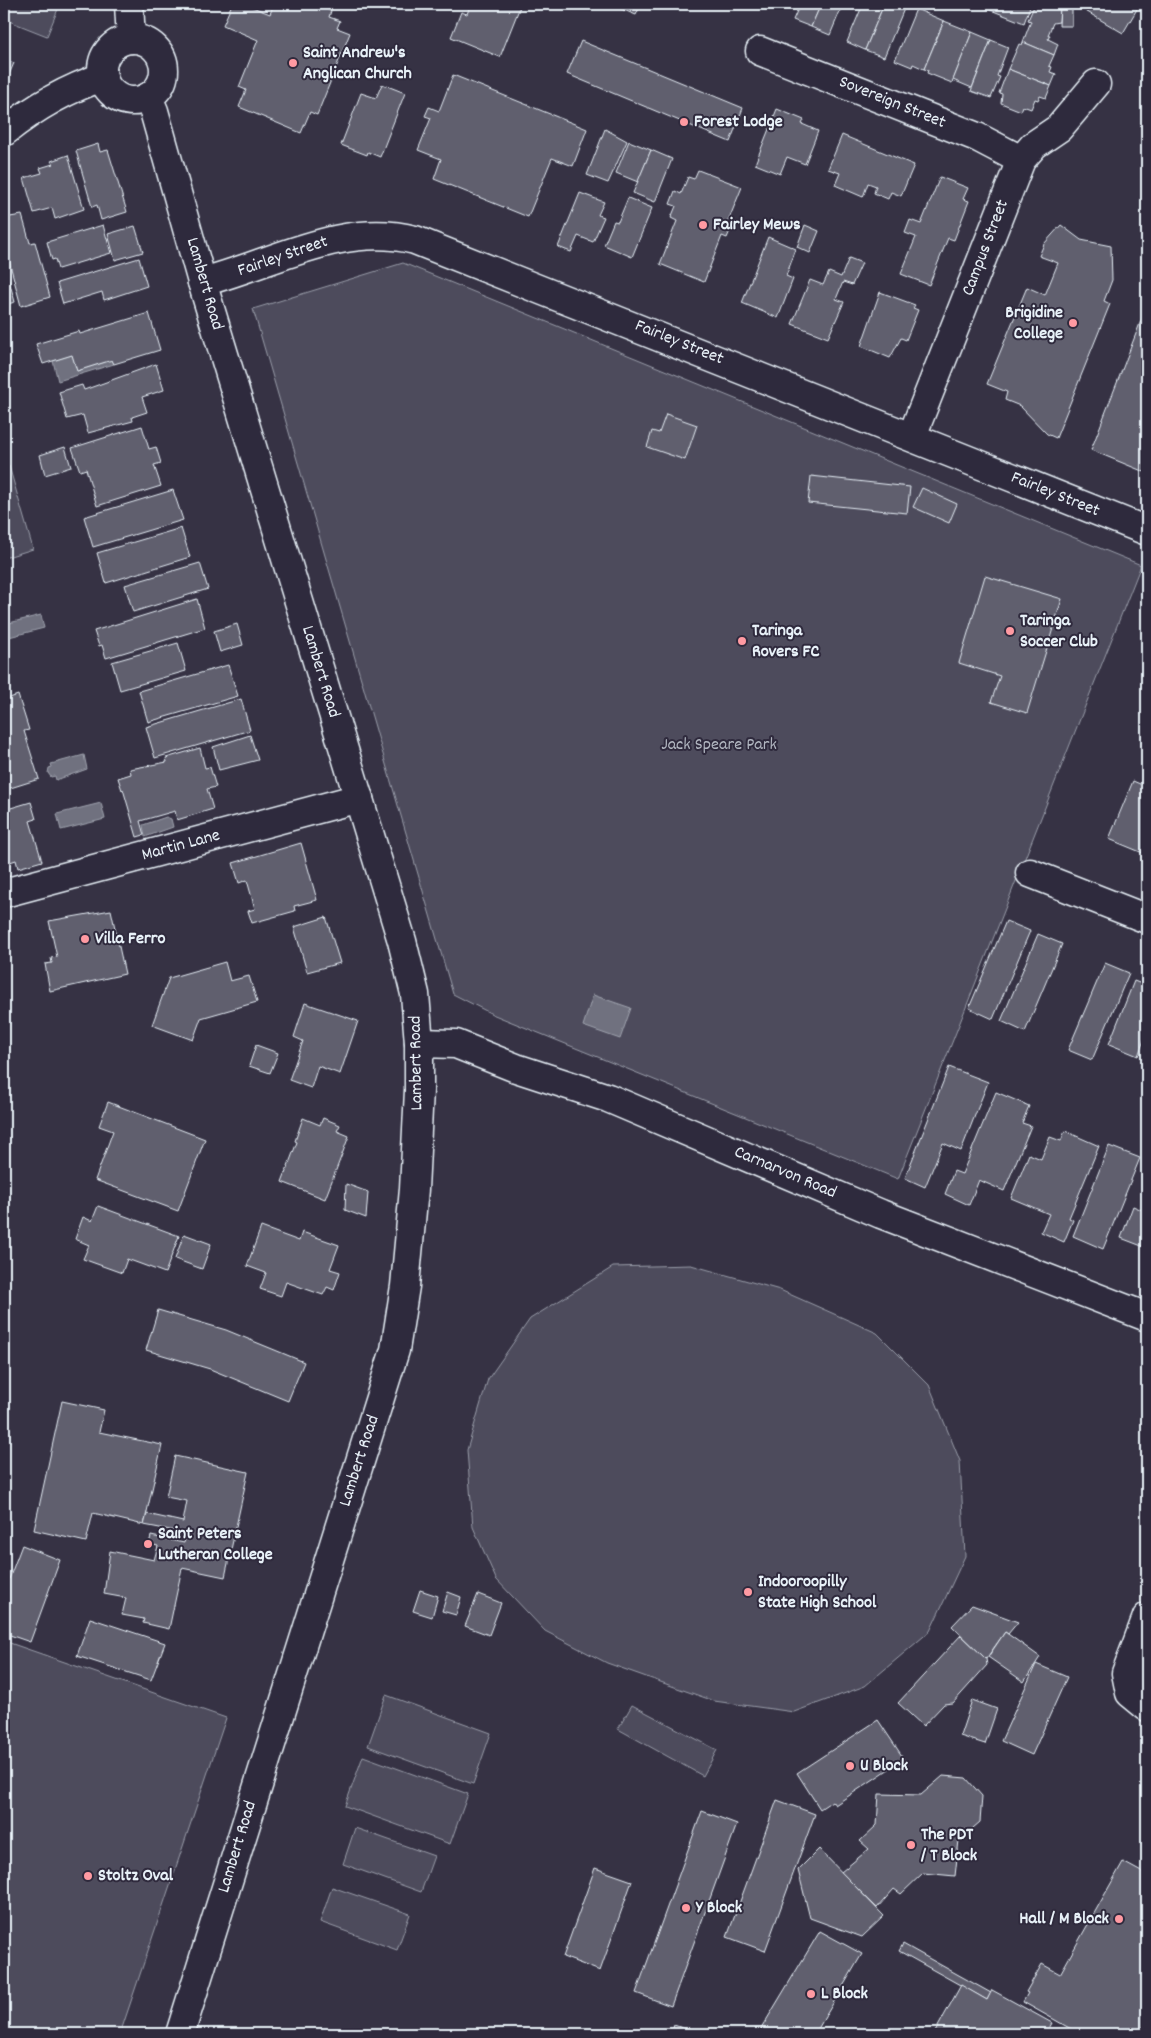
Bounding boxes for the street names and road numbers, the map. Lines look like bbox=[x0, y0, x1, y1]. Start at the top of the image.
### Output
street label: Sovereign Street bbox=[835, 70, 950, 136]
street label: Campus Street bbox=[956, 196, 1016, 300]
street label: Fairley Street bbox=[235, 230, 332, 284]
street label: Lambert Road bbox=[179, 235, 229, 333]
street label: Fairley Street bbox=[631, 314, 727, 372]
street label: Fairley Street bbox=[1007, 466, 1103, 524]
street label: Lambert Road bbox=[294, 623, 346, 721]
street label: Martin Lane bbox=[139, 824, 223, 868]
street label: Lambert Road bbox=[404, 1015, 430, 1111]
street label: Carnarvon Road bbox=[730, 1140, 840, 1206]
street label: Lambert Road bbox=[333, 1412, 387, 1510]
street label: Lambert Road bbox=[212, 1798, 264, 1896]

